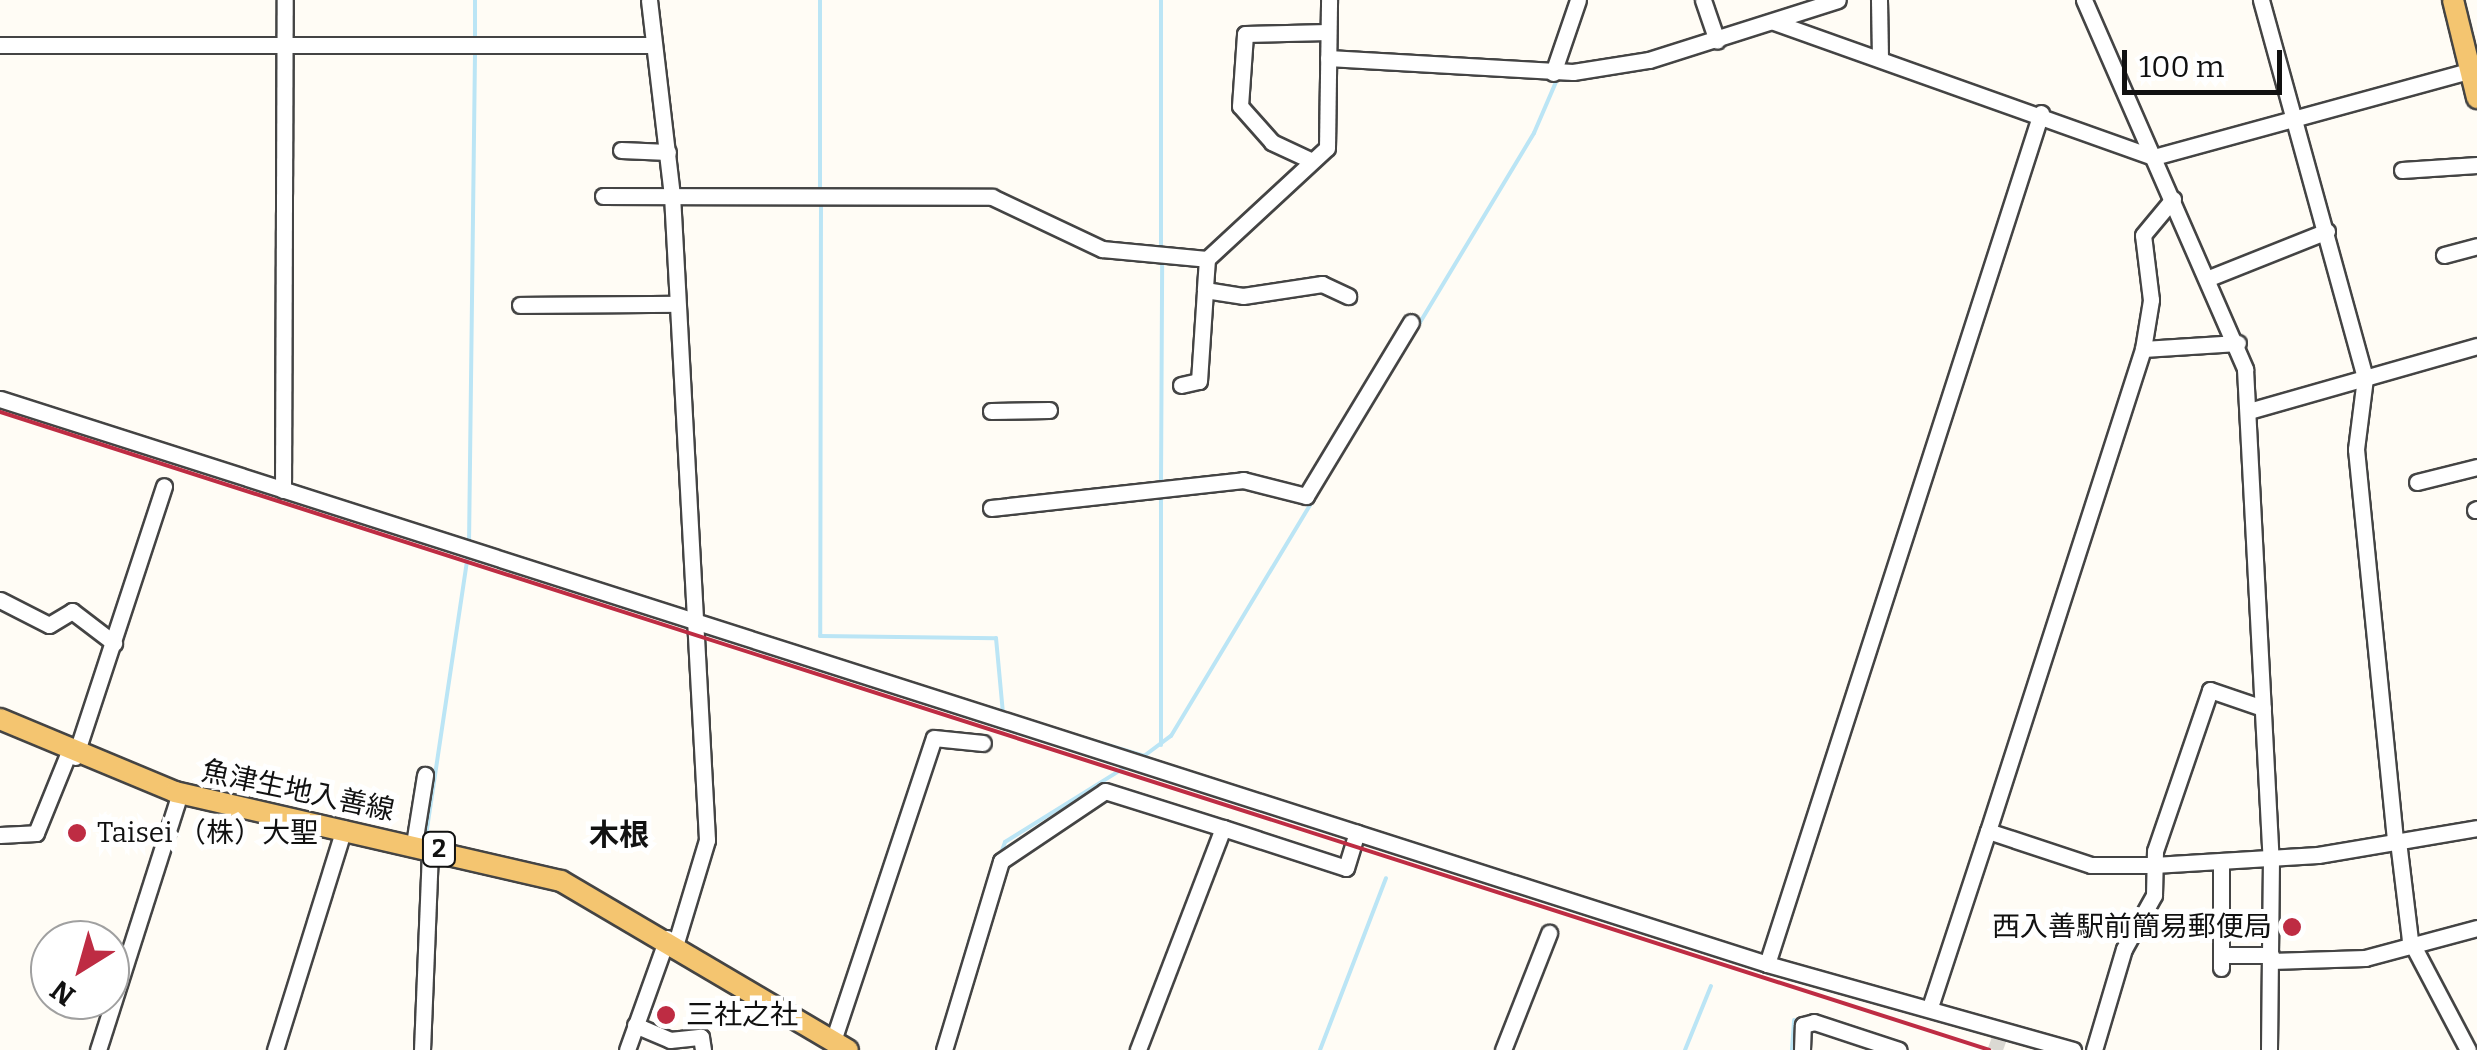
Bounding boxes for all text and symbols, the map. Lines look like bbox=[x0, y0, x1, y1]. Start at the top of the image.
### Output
scale bar bbox=[2127, 30, 2287, 92]
text: 100 m bbox=[2139, 49, 2224, 85]
street label: 魚津生地入善線 bbox=[199, 754, 397, 828]
place label: Taisei （株）大聖 bbox=[97, 816, 318, 850]
district label: 木根 bbox=[589, 817, 649, 853]
marker: Taisei （株）大聖 bbox=[66, 822, 88, 844]
road number: 2 bbox=[422, 829, 456, 869]
place label: 西入善駅前簡易郵便局 bbox=[1992, 910, 2272, 944]
marker: 西入善駅前簡易郵便局 bbox=[2281, 916, 2303, 938]
north arrow bbox=[30, 920, 130, 1020]
text: N bbox=[44, 973, 81, 1012]
place label: 三社之社 bbox=[686, 998, 798, 1032]
marker: 三社之社 bbox=[655, 1004, 677, 1026]

